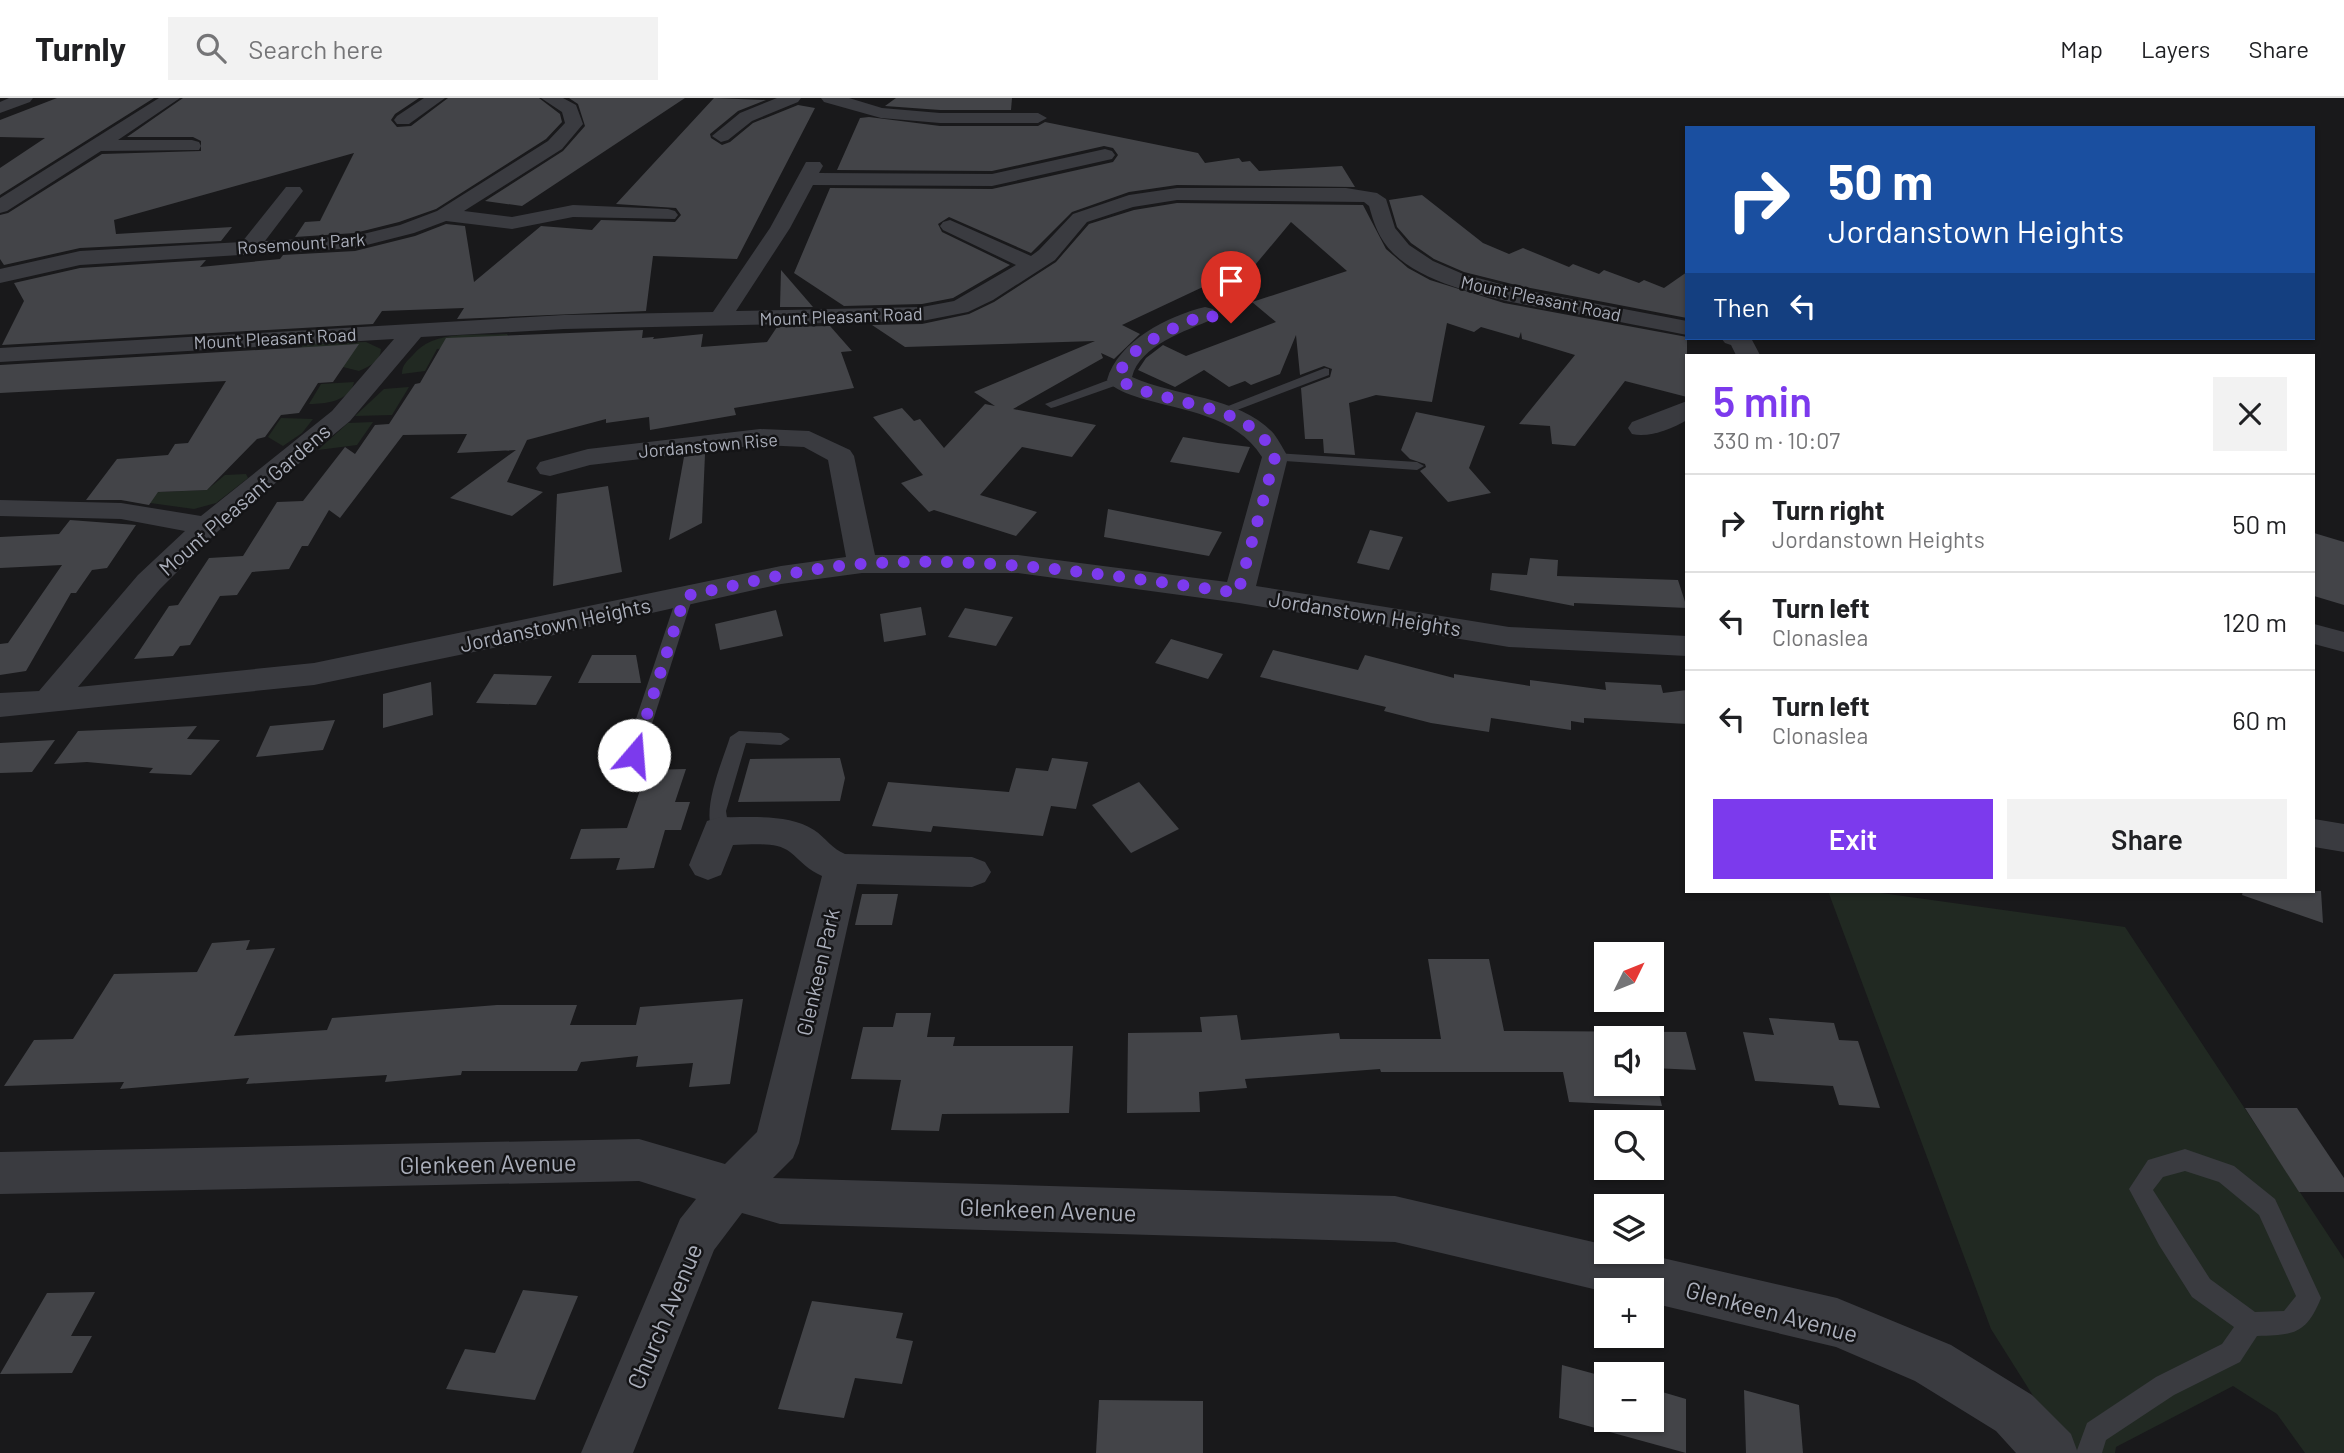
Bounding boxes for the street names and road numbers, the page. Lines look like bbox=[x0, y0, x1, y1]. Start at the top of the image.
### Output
street label: Rosemount Park bbox=[236, 228, 366, 258]
street label: Mount Pleasant Road bbox=[1459, 270, 1623, 326]
street label: Mount Pleasant Road bbox=[759, 302, 923, 330]
street label: Mount Pleasant Road bbox=[193, 323, 357, 353]
street label: Mount Pleasant Gardens bbox=[153, 418, 335, 580]
street label: Jordanstown Rise bbox=[637, 428, 779, 462]
street label: Jordanstown Heights bbox=[1267, 585, 1463, 641]
street label: Jordanstown Heights bbox=[457, 592, 653, 656]
street label: Glenkeen Park bbox=[790, 906, 844, 1038]
street label: Glenkeen Avenue bbox=[399, 1147, 577, 1179]
street label: Glenkeen Avenue bbox=[959, 1191, 1137, 1227]
street label: Church Avenue bbox=[620, 1239, 708, 1393]
street label: Glenkeen Avenue bbox=[1683, 1274, 1861, 1348]

